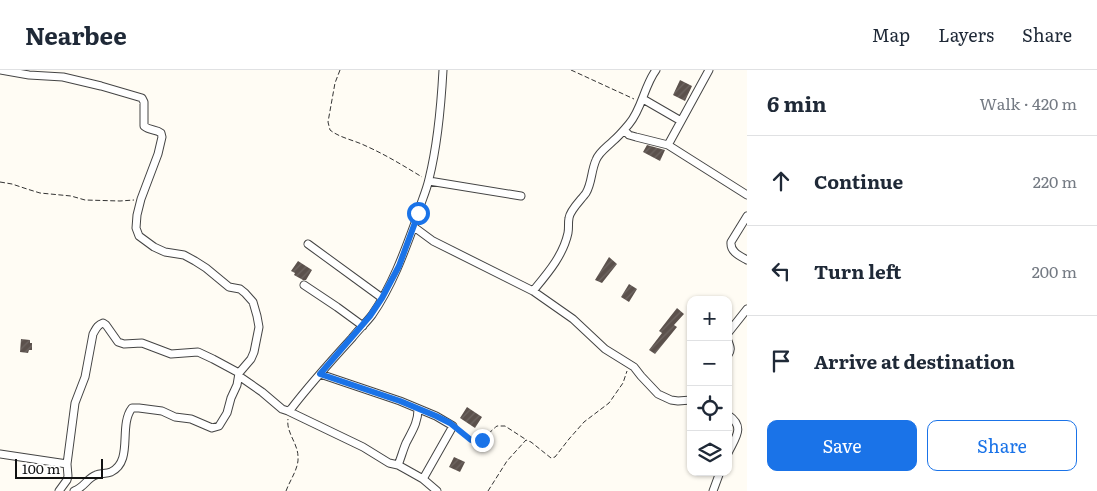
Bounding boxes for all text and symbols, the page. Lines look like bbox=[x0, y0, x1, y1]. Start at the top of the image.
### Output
text: Nearbee bbox=[25, 17, 127, 52]
text: Map bbox=[872, 21, 910, 48]
text: Layers bbox=[938, 21, 994, 48]
text: Share bbox=[1022, 21, 1072, 48]
text: 6 min bbox=[767, 87, 827, 118]
text: Walk · 420 m bbox=[979, 91, 1077, 115]
icon: ahead bbox=[767, 167, 795, 195]
text: Continue bbox=[814, 167, 903, 195]
text: 220 m bbox=[1033, 169, 1077, 193]
route start bbox=[407, 202, 430, 225]
icon: left bbox=[767, 257, 795, 285]
text: Turn left bbox=[814, 257, 901, 285]
text: 200 m bbox=[1032, 259, 1077, 283]
map controls bbox=[687, 296, 732, 476]
button: + bbox=[687, 296, 732, 341]
button: − bbox=[687, 341, 732, 386]
icon: arrive bbox=[767, 347, 795, 375]
text: Arrive at destination bbox=[814, 347, 1015, 375]
button: locate bbox=[687, 386, 732, 431]
button: Save bbox=[767, 420, 917, 471]
button: Share bbox=[927, 420, 1077, 471]
route end bbox=[471, 429, 494, 452]
button: layers bbox=[687, 431, 732, 476]
scale bar bbox=[15, 456, 102, 479]
text: 100 m bbox=[22, 458, 60, 478]

